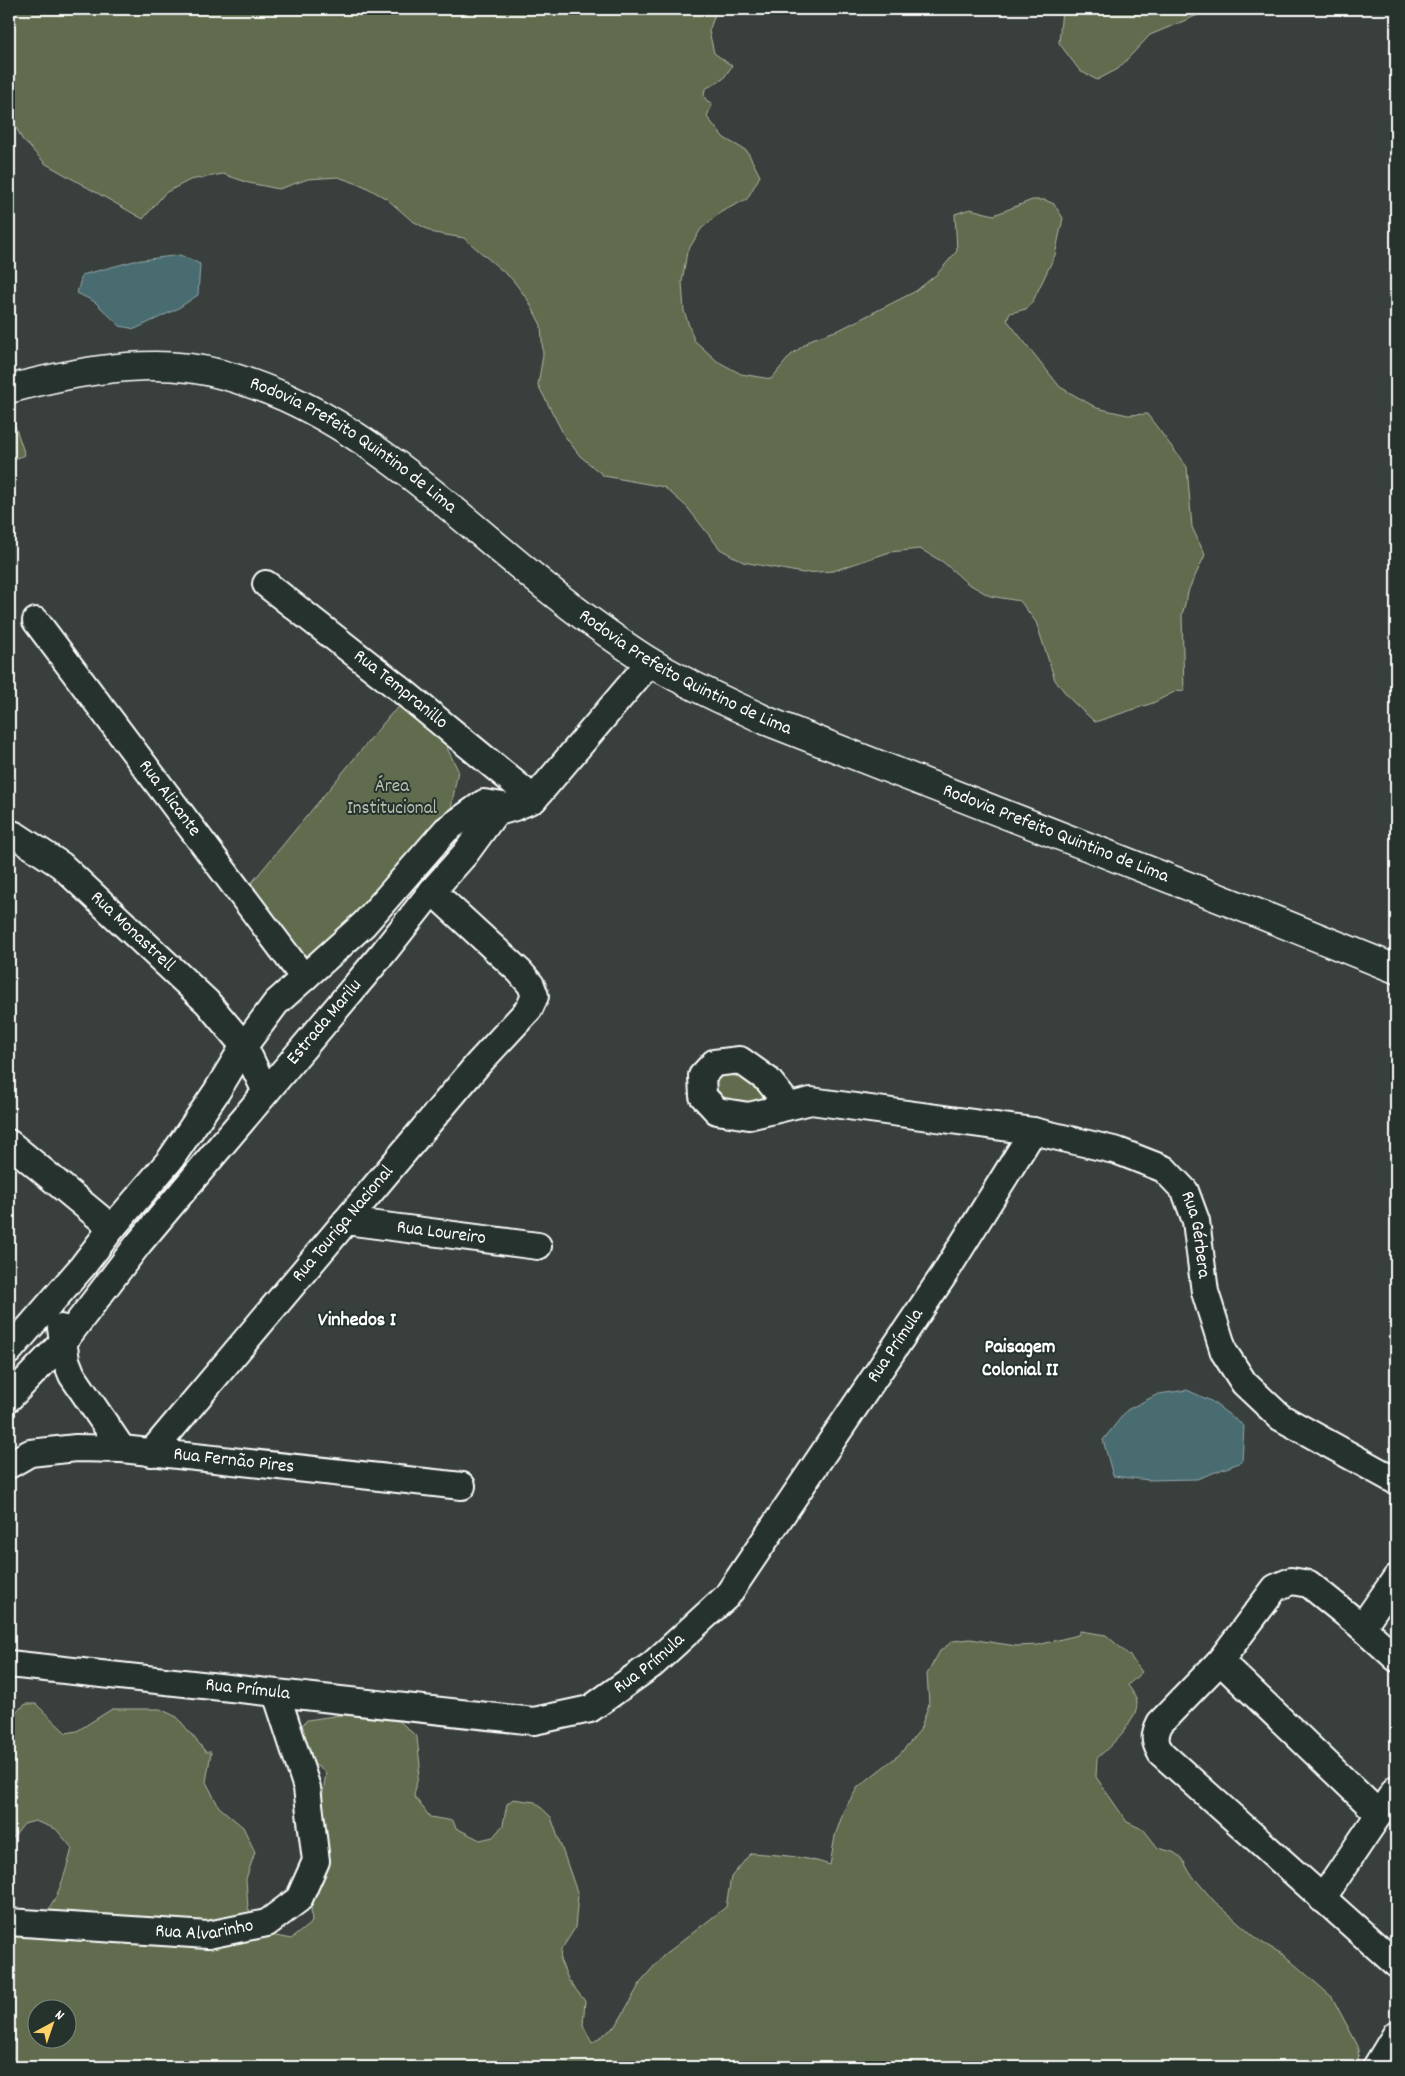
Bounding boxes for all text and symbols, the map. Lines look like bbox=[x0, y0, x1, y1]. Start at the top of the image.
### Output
street label: Rodovia Prefeito Quintino de Lima bbox=[246, 371, 463, 521]
street label: Rodovia Prefeito Quintino de Lima bbox=[573, 603, 797, 743]
street label: Rua Tempranillo bbox=[347, 644, 453, 736]
street label: Rua Alicante bbox=[132, 754, 207, 843]
park label: Área Institucional bbox=[347, 774, 438, 823]
street label: Rodovia Prefeito Quintino de Lima bbox=[938, 778, 1174, 891]
street label: Rua Monastrell bbox=[84, 885, 181, 979]
street label: Estrada Marilu bbox=[281, 973, 369, 1071]
street label: Rua Touriga Nacional bbox=[286, 1159, 401, 1289]
street label: Rua Gérbera bbox=[1173, 1188, 1217, 1281]
street label: Rua Loureiro bbox=[395, 1214, 487, 1253]
street label: Rua Prímula bbox=[861, 1302, 931, 1389]
district label: Vinhedos I bbox=[318, 1307, 397, 1335]
district label: Paisagem Colonial II bbox=[982, 1334, 1059, 1385]
street label: Rua Fernão Pires bbox=[172, 1441, 296, 1481]
street label: Rua Prímula bbox=[608, 1627, 692, 1701]
street label: Rua Prímula bbox=[204, 1672, 292, 1708]
street label: Rua Alvarinho bbox=[154, 1913, 256, 1949]
north arrow bbox=[28, 1998, 78, 2048]
text: N bbox=[50, 2006, 68, 2026]

